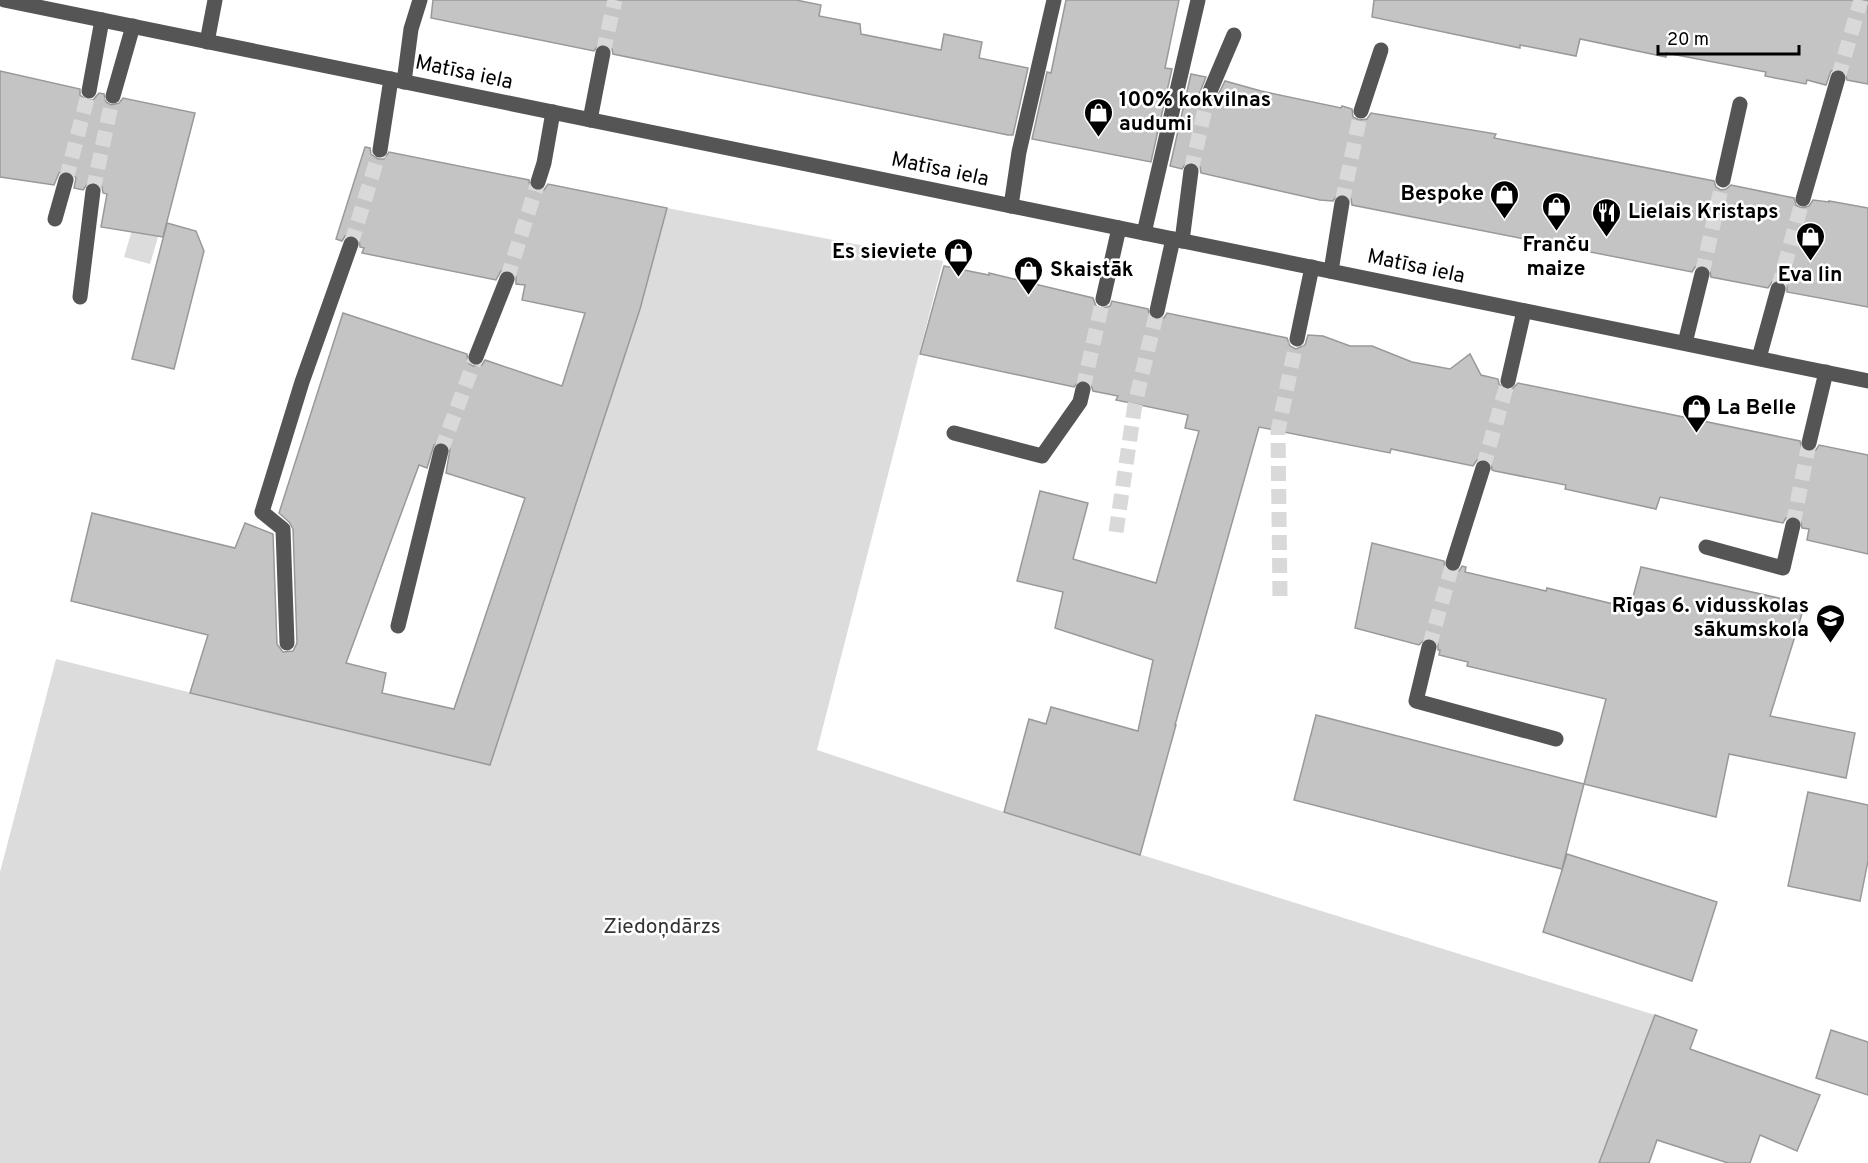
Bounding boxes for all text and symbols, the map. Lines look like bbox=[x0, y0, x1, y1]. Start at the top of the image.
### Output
scale bar bbox=[1658, 18, 1799, 56]
text: 20 m bbox=[1667, 29, 1709, 52]
street label: Matīsa iela bbox=[413, 49, 515, 97]
place label: 100% kokvilnas audumi bbox=[1119, 87, 1271, 138]
shop icon: 100% kokvilnas audumi bbox=[1082, 96, 1114, 138]
street label: Matīsa iela bbox=[889, 146, 991, 194]
shop icon: Bespoke bbox=[1489, 178, 1521, 220]
place label: Bespoke bbox=[1400, 181, 1484, 208]
shop icon: Franču maize bbox=[1540, 190, 1572, 232]
restaurant icon: Lielais Kristaps bbox=[1591, 196, 1623, 238]
place label: Lielais Kristaps bbox=[1628, 199, 1779, 226]
shop icon: Eva lin bbox=[1794, 220, 1826, 262]
place label: Franču maize bbox=[1522, 232, 1590, 283]
shop icon: Es sieviete bbox=[942, 236, 974, 278]
place label: Es sieviete bbox=[832, 239, 937, 266]
street label: Matīsa iela bbox=[1365, 243, 1467, 291]
shop icon: Skaistāk bbox=[1013, 254, 1045, 296]
place label: Skaistāk bbox=[1050, 257, 1134, 284]
place label: Eva lin bbox=[1778, 262, 1842, 289]
shop icon: La Belle bbox=[1680, 392, 1712, 434]
place label: La Belle bbox=[1717, 395, 1796, 422]
place label: Rīgas 6. vidusskolas sākumskola bbox=[1612, 593, 1809, 644]
school or university icon: Rīgas 6. vidusskolas sākumskola bbox=[1814, 602, 1846, 644]
park label: Ziedoņdārzs bbox=[603, 914, 721, 941]

